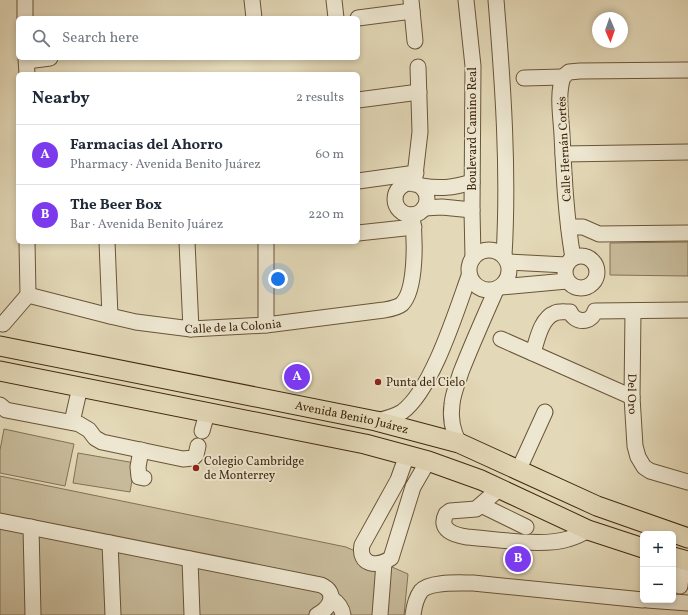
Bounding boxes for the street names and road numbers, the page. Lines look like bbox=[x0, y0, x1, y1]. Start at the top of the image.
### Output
street label: Boulevard Camino Real bbox=[465, 67, 481, 191]
street label: Calle Hernán Cortés bbox=[554, 96, 576, 202]
street label: Calle de la Colonia bbox=[184, 316, 283, 338]
street label: Del Oro bbox=[623, 374, 640, 415]
street label: Avenida Benito Juárez bbox=[293, 398, 410, 438]

